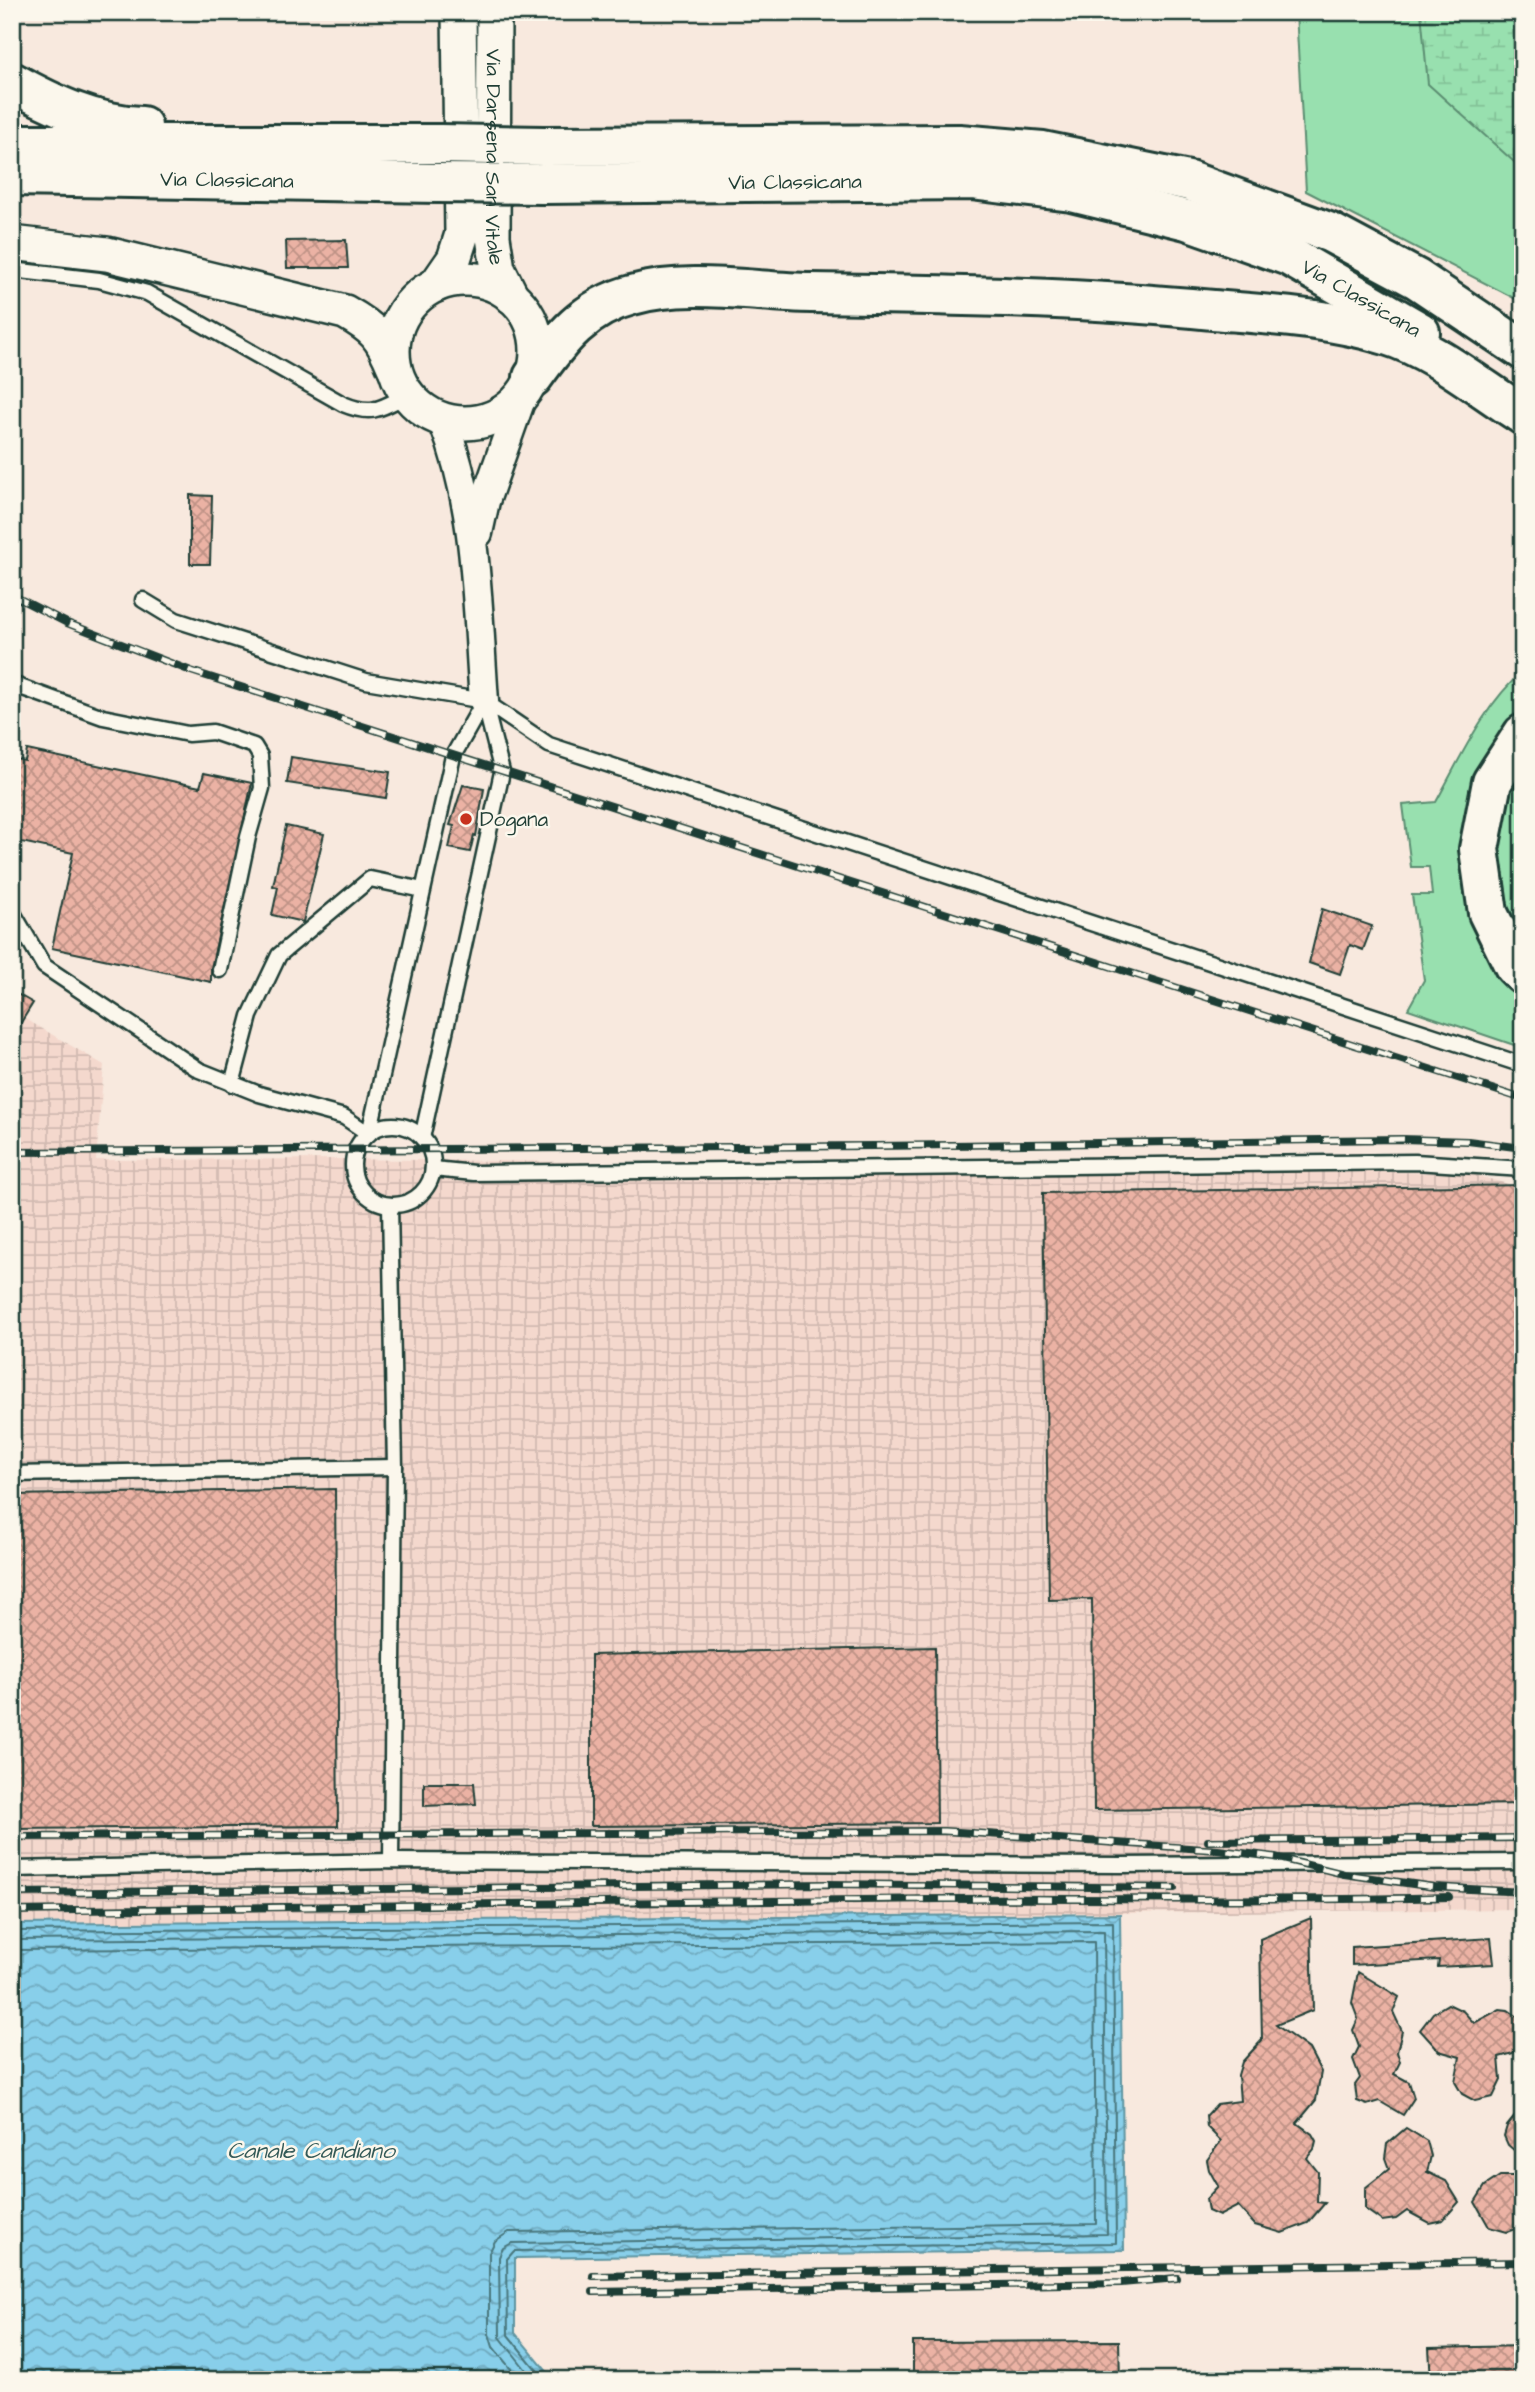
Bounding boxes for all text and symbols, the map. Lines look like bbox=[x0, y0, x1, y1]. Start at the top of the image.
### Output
street label: Via Darsena San Vitale bbox=[478, 49, 511, 267]
street label: Via Classicana bbox=[160, 164, 294, 196]
street label: Via Classicana bbox=[728, 167, 862, 197]
street label: Via Classicana bbox=[1296, 252, 1427, 345]
place label: Dogana bbox=[480, 805, 548, 836]
marker: Dogana bbox=[458, 811, 474, 827]
water label: Canale Candiano bbox=[227, 2135, 397, 2167]

